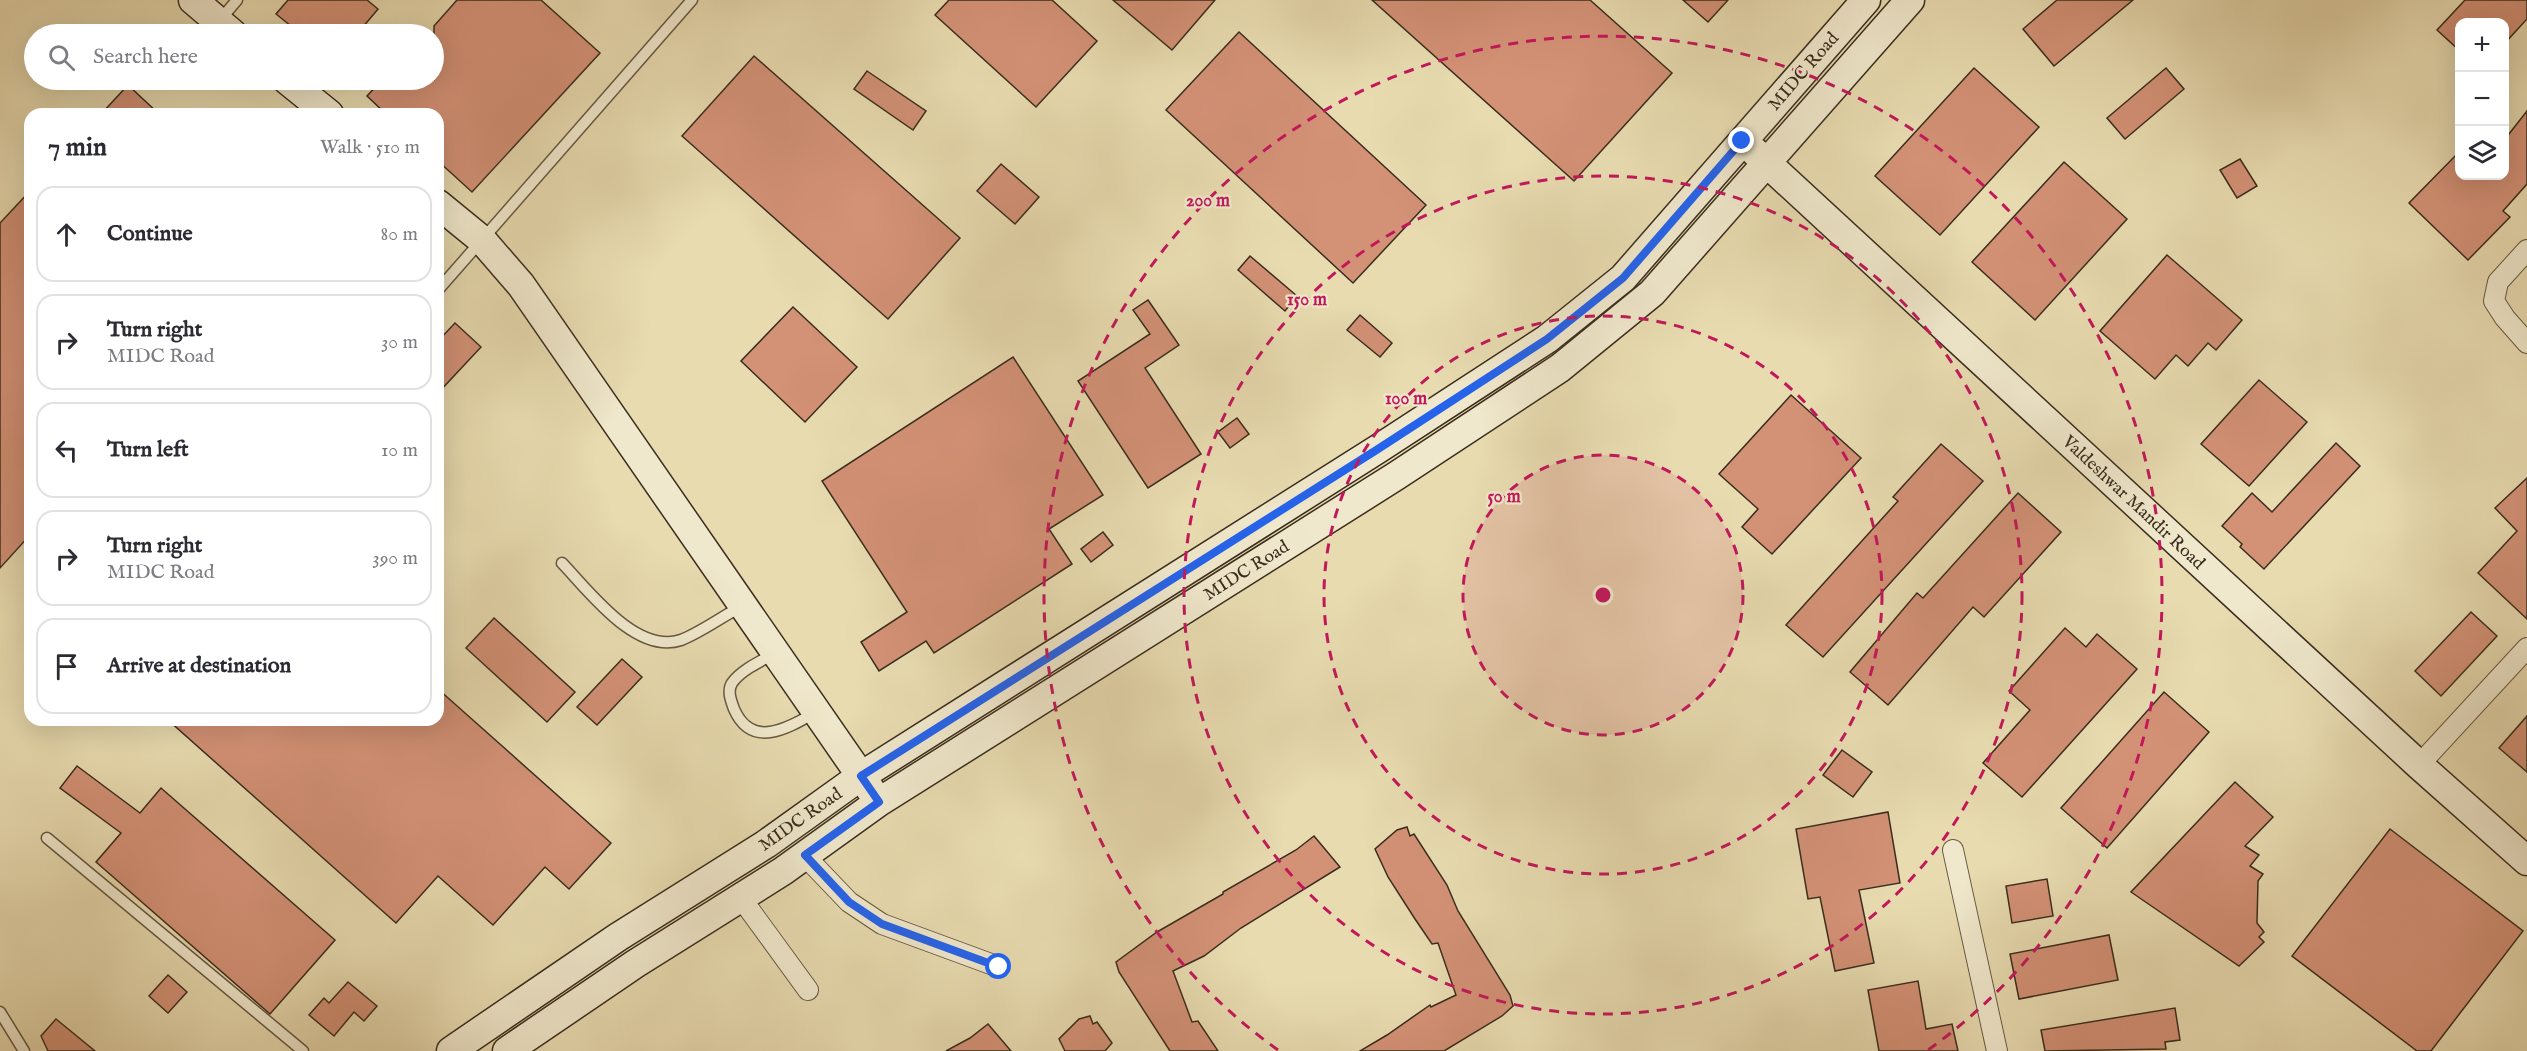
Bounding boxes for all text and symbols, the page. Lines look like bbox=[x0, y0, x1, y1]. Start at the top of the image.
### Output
map controls bbox=[2455, 18, 2509, 180]
button: + bbox=[2455, 18, 2509, 72]
search box bbox=[24, 24, 444, 90]
street label: MIDC Road bbox=[1764, 28, 1845, 116]
icon: search bbox=[45, 41, 78, 74]
text: Search here bbox=[93, 43, 198, 71]
button: − bbox=[2455, 72, 2509, 126]
button: layers bbox=[2455, 126, 2509, 180]
route end bbox=[1728, 127, 1754, 153]
text: 7 min bbox=[48, 131, 107, 164]
text: Walk · 510 m bbox=[320, 135, 420, 160]
text: 200 m bbox=[1186, 190, 1230, 213]
icon: ahead bbox=[50, 218, 83, 251]
text: Continue bbox=[107, 220, 193, 248]
text: 80 m bbox=[381, 222, 418, 247]
text: 150 m bbox=[1287, 289, 1327, 312]
text: Turn right bbox=[107, 316, 202, 344]
icon: right bbox=[50, 326, 83, 359]
text: 30 m bbox=[381, 330, 418, 355]
text: MIDC Road bbox=[107, 344, 214, 369]
text: 100 m bbox=[1385, 388, 1427, 411]
street label: Valdeshwar Mandir Road bbox=[2056, 430, 2209, 575]
icon: left bbox=[50, 434, 83, 467]
text: Turn left bbox=[107, 436, 189, 464]
text: 10 m bbox=[381, 438, 418, 463]
text: 50 m bbox=[1487, 486, 1521, 509]
text: Turn right bbox=[107, 532, 202, 560]
street label: MIDC Road bbox=[1200, 536, 1294, 607]
icon: right bbox=[50, 542, 83, 575]
text: 390 m bbox=[372, 546, 418, 571]
text: MIDC Road bbox=[107, 560, 214, 585]
centre of rings bbox=[1593, 585, 1613, 605]
icon: arrive bbox=[50, 650, 83, 683]
text: Arrive at destination bbox=[107, 652, 291, 680]
street label: MIDC Road bbox=[755, 783, 847, 857]
route start bbox=[985, 953, 1011, 979]

